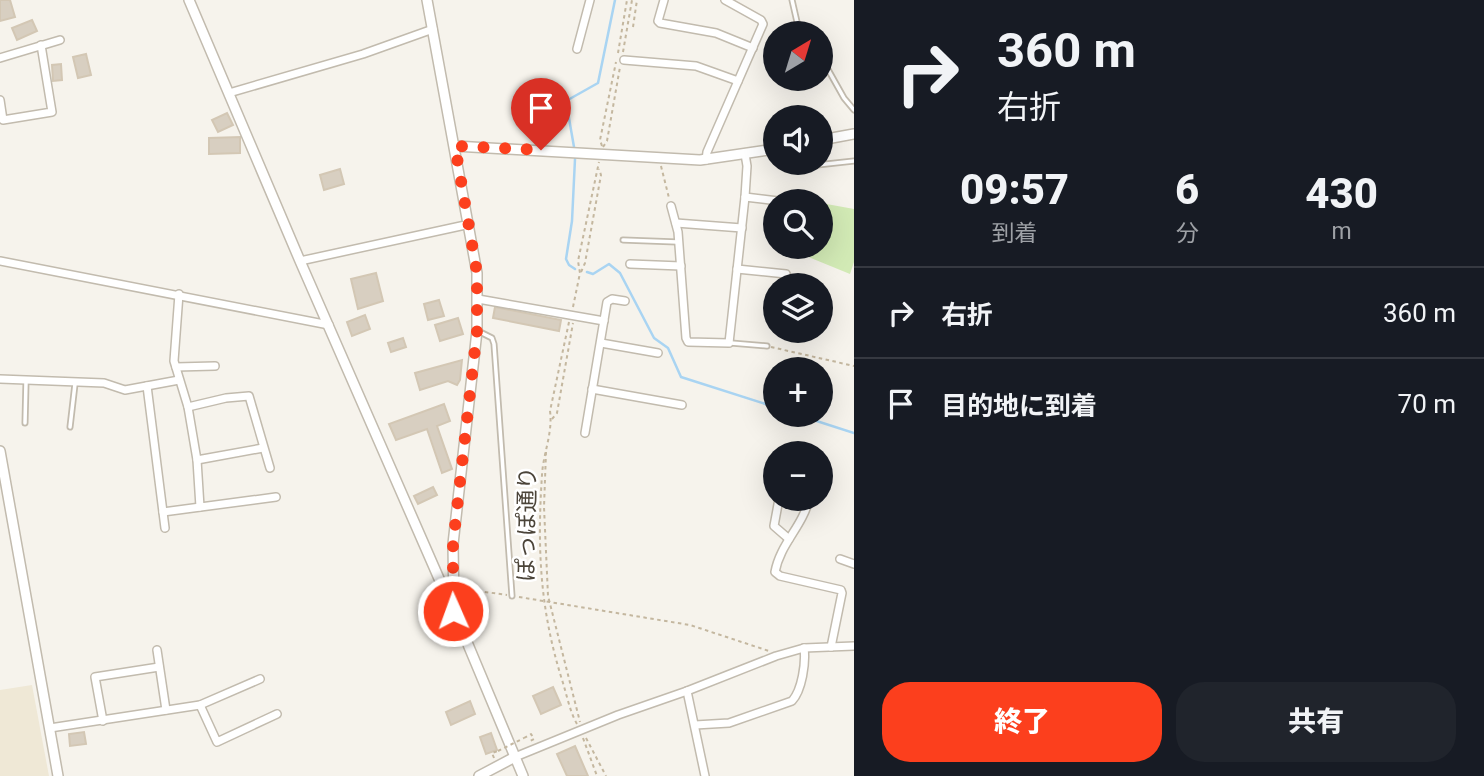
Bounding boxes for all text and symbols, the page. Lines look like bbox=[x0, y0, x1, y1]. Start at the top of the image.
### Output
north arrow bbox=[763, 21, 833, 91]
map controls bbox=[763, 21, 833, 511]
text: 360 m bbox=[997, 22, 1136, 79]
icon: right bbox=[882, 28, 973, 119]
pin bbox=[511, 78, 571, 150]
text: 右折 bbox=[997, 88, 1061, 126]
icon: arrive bbox=[522, 89, 560, 127]
button: sound bbox=[763, 105, 833, 175]
text: 09:57 bbox=[960, 165, 1069, 214]
text: 6 bbox=[1175, 165, 1199, 214]
text: 430 bbox=[1305, 169, 1378, 218]
button: search bbox=[763, 189, 833, 259]
text: m bbox=[1332, 218, 1352, 245]
text: 到着 bbox=[992, 220, 1038, 247]
text: 分 bbox=[1176, 220, 1199, 247]
button: layers bbox=[763, 273, 833, 343]
icon: right bbox=[882, 294, 920, 332]
text: 360 m bbox=[1383, 298, 1456, 328]
text: 右折 bbox=[941, 300, 993, 330]
button: + bbox=[763, 357, 833, 427]
icon: arrive bbox=[882, 385, 920, 423]
text: 70 m bbox=[1398, 389, 1456, 419]
text: 目的地に到着 bbox=[941, 391, 1097, 421]
button: − bbox=[763, 441, 833, 511]
street label: ぽっぽ通り bbox=[512, 466, 542, 582]
position arrow bbox=[416, 574, 490, 648]
button: 終了 bbox=[882, 682, 1162, 762]
button: 共有 bbox=[1176, 682, 1456, 762]

